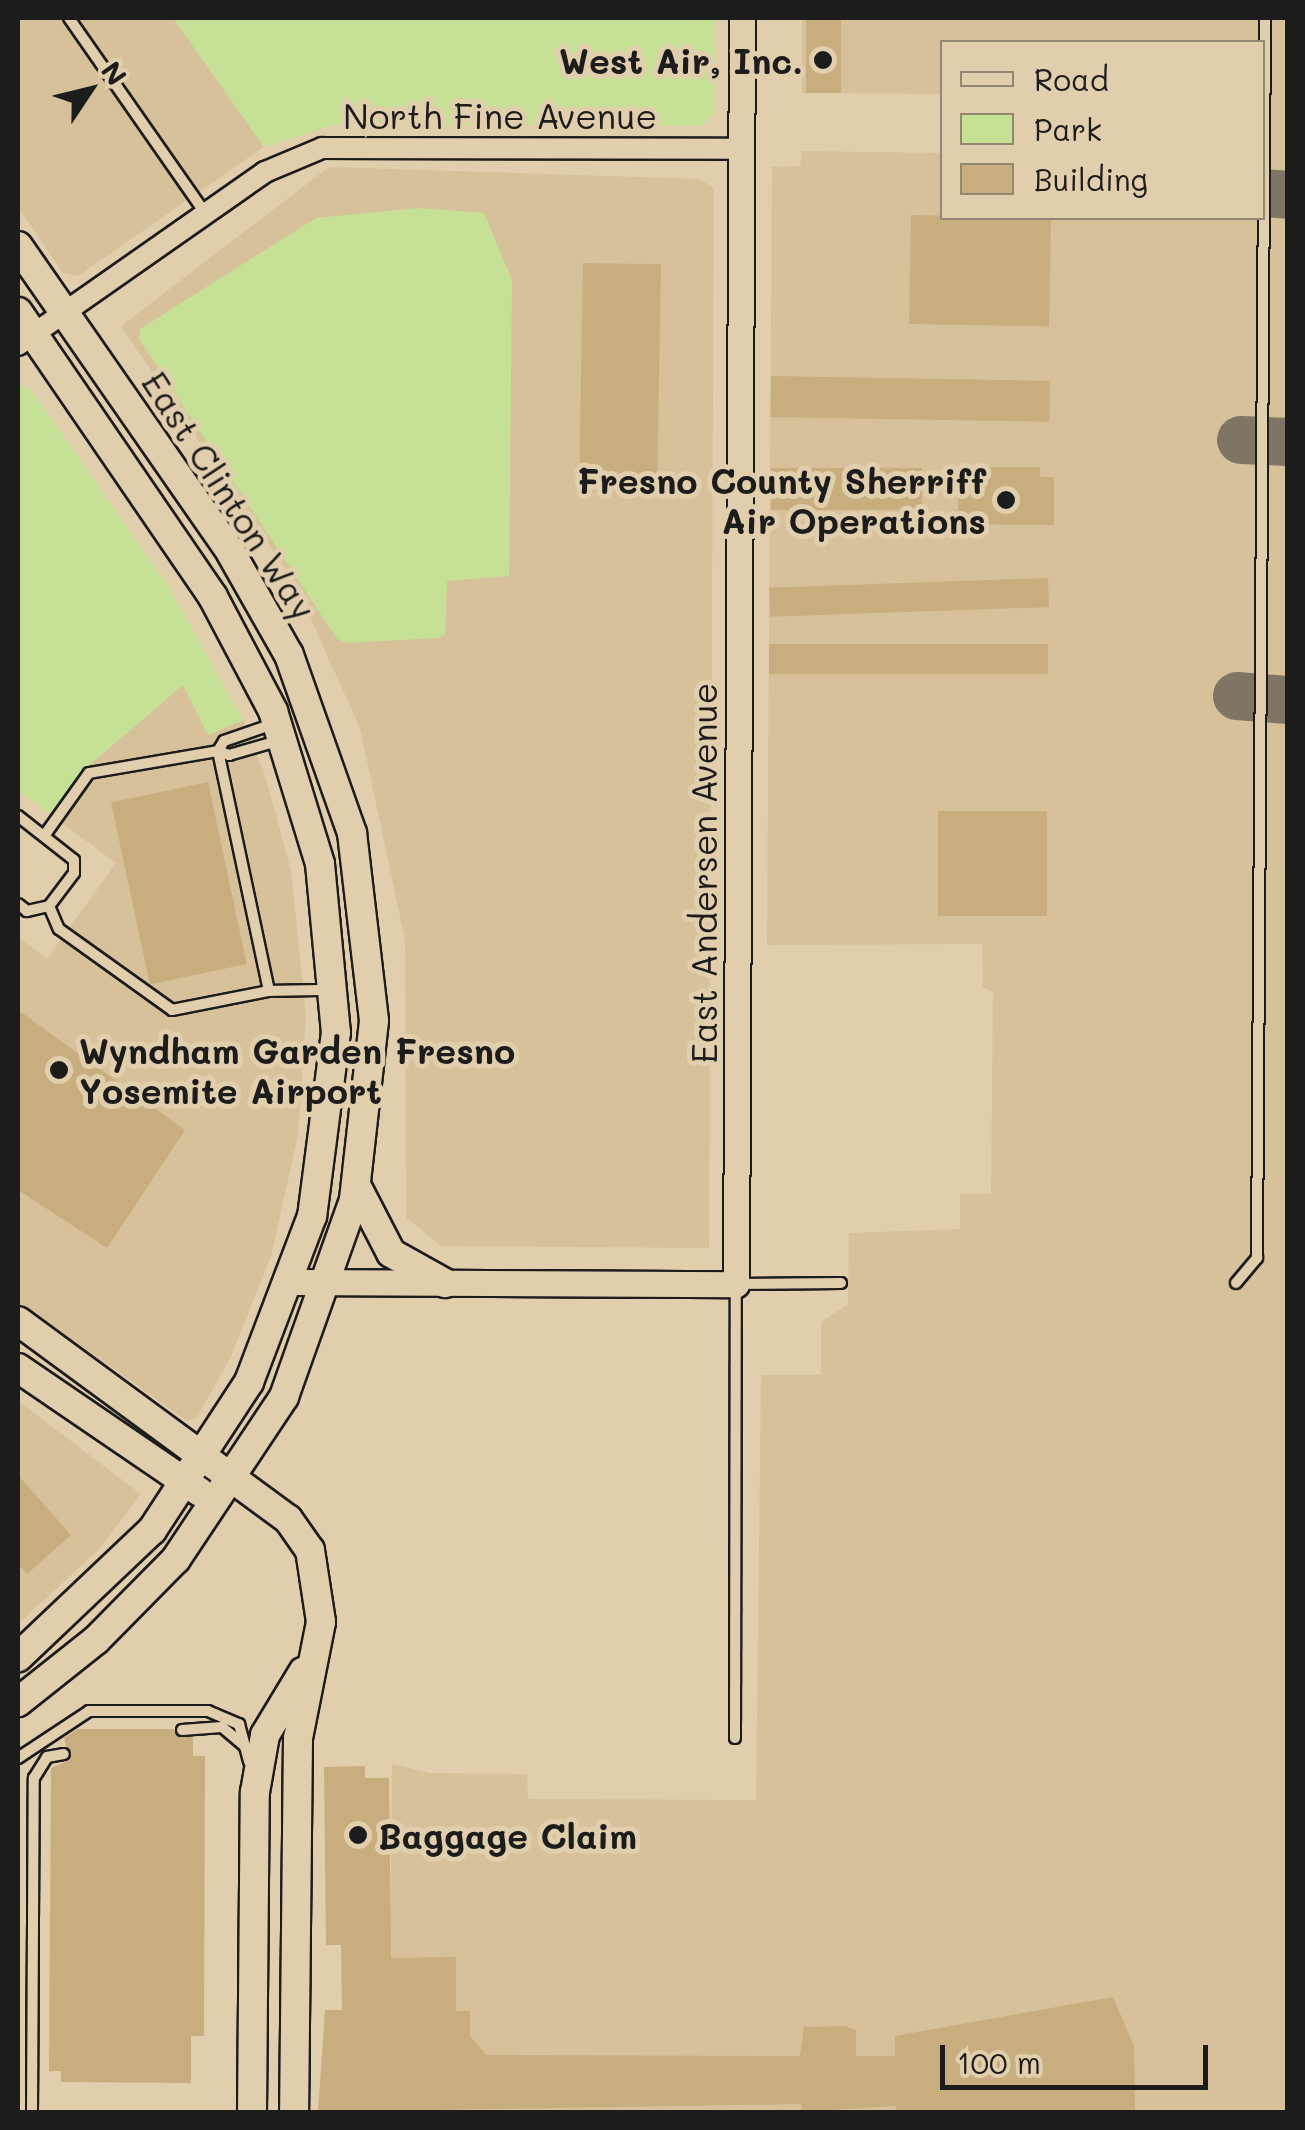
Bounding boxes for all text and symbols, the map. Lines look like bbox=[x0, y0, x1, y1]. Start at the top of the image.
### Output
place label: West Air, Inc. bbox=[559, 39, 803, 81]
north arrow bbox=[40, 40, 140, 140]
legend bbox=[940, 40, 1265, 220]
marker: West Air, Inc. bbox=[812, 49, 834, 71]
text: N bbox=[94, 54, 135, 92]
text: Road bbox=[1034, 59, 1109, 99]
street label: North Fine Avenue bbox=[343, 94, 657, 136]
text: Park bbox=[1034, 109, 1102, 149]
text: Building bbox=[1034, 159, 1148, 199]
street label: East Clinton Way bbox=[134, 363, 326, 627]
place label: Fresno County Sherriff Air Operations bbox=[577, 459, 986, 541]
marker: Fresno County Sherriff Air Operations bbox=[995, 489, 1017, 511]
street label: East Andersen Avenue bbox=[682, 683, 724, 1063]
place label: Wyndham Garden Fresno Yosemite Airport bbox=[79, 1029, 515, 1111]
marker: Wyndham Garden Fresno Yosemite Airport bbox=[48, 1059, 70, 1081]
place label: Baggage Claim bbox=[378, 1814, 637, 1856]
marker: Baggage Claim bbox=[347, 1824, 369, 1846]
scale bar bbox=[945, 2025, 1212, 2087]
text: 100 m bbox=[957, 2042, 1041, 2082]

